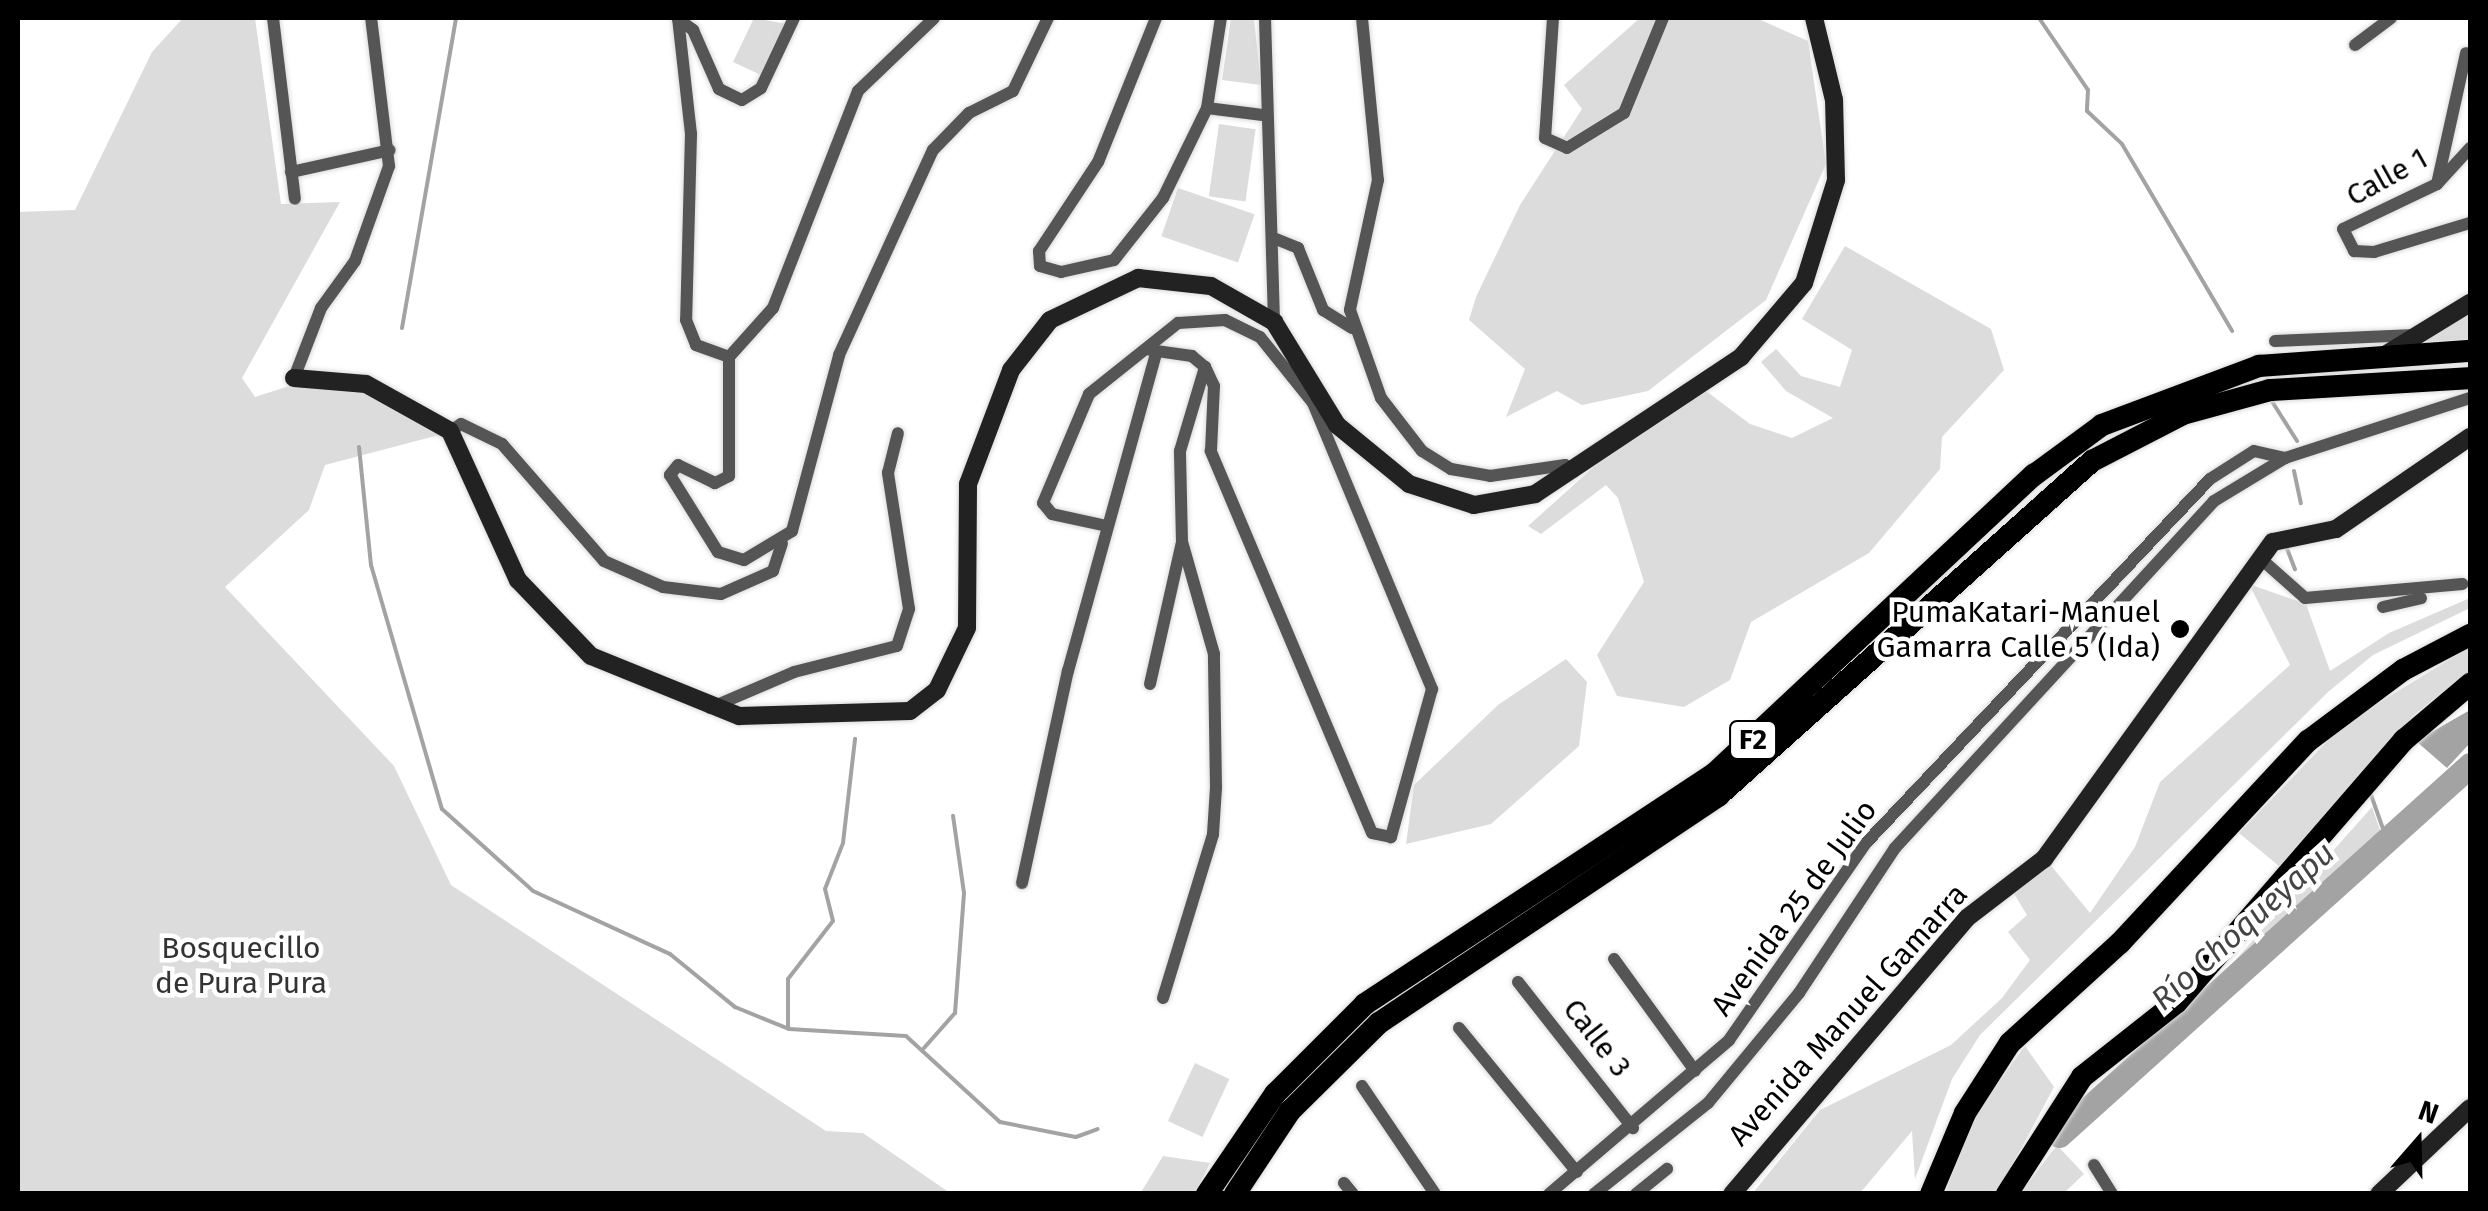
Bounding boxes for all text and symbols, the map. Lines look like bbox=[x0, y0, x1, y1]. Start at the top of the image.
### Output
street label: Calle 1 bbox=[2340, 140, 2434, 214]
place label: PumaKatari-Manuel Gamarra Calle 5 (Ida) bbox=[1877, 594, 2160, 664]
marker: PumaKatari-Manuel Gamarra Calle 5 (Ida) bbox=[2169, 618, 2191, 640]
road number: F2 bbox=[1728, 717, 1778, 763]
street label: Avenida 25 de Julio bbox=[1704, 793, 1884, 1023]
water label: Río Choqueyapu bbox=[2143, 834, 2343, 1018]
street label: Avenida Manuel Gamarra bbox=[1721, 877, 1975, 1153]
park label: Bosquecillo de Pura Pura bbox=[155, 930, 327, 1000]
street label: Calle 3 bbox=[1555, 992, 1639, 1084]
north arrow bbox=[2368, 1091, 2468, 1191]
text: N bbox=[2414, 1094, 2443, 1131]

